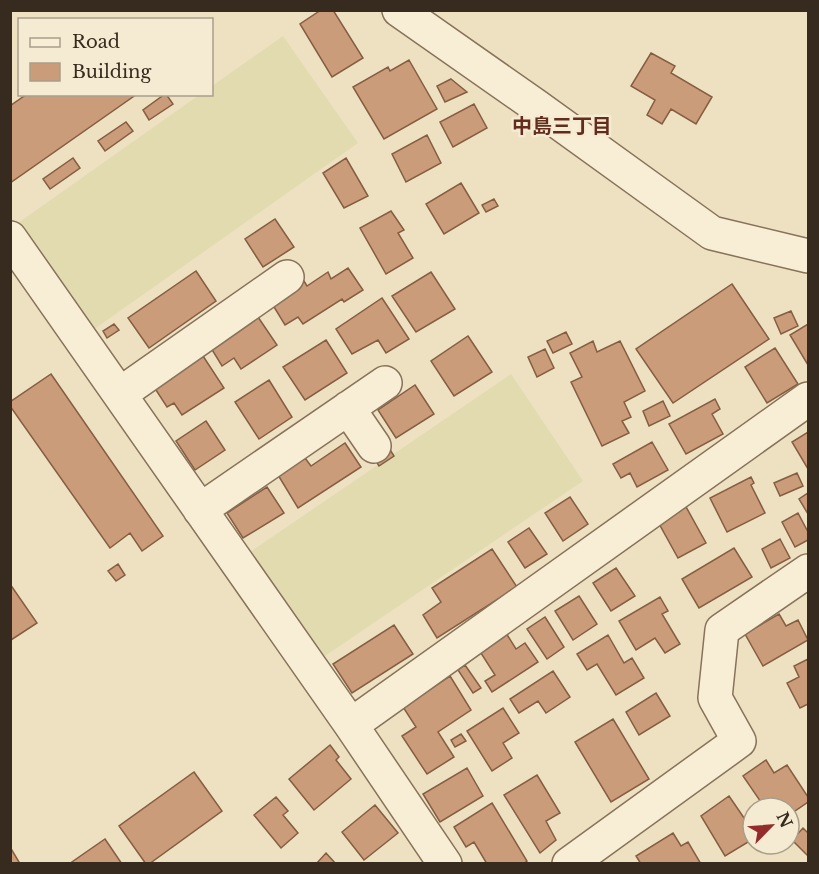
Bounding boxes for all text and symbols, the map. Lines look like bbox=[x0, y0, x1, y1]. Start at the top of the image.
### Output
legend bbox=[18, 18, 213, 96]
text: Road bbox=[72, 31, 120, 53]
text: Building bbox=[72, 61, 151, 83]
district label: 中島三丁目 bbox=[512, 114, 612, 138]
north arrow bbox=[741, 796, 801, 856]
text: N bbox=[772, 809, 797, 831]

